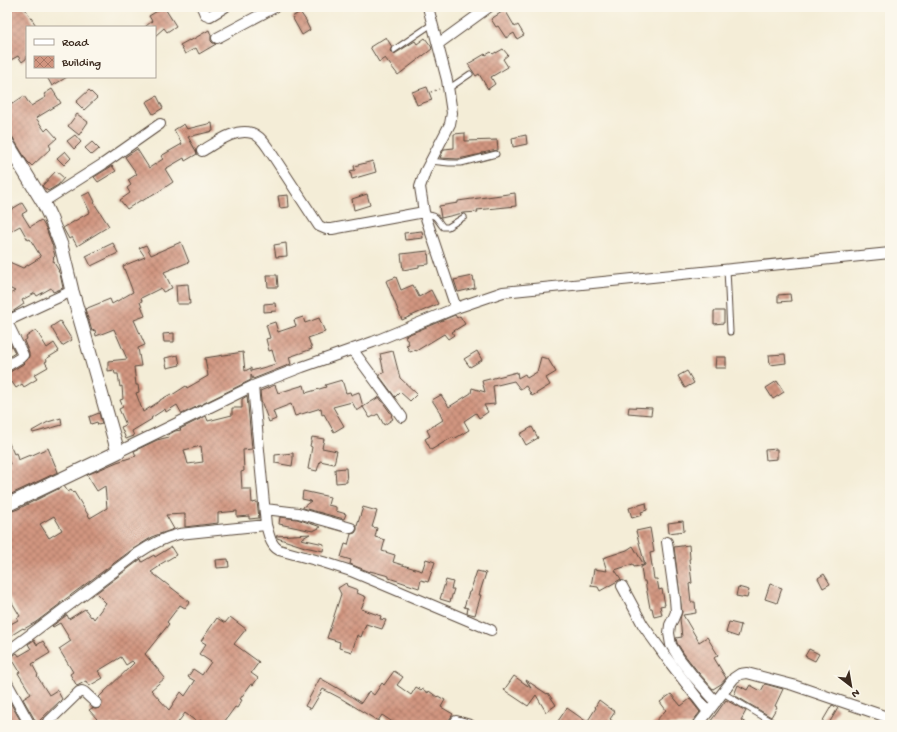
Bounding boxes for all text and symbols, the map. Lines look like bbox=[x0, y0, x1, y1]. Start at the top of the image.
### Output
legend bbox=[26, 26, 156, 78]
text: Road bbox=[62, 37, 89, 51]
text: Building bbox=[61, 57, 101, 71]
north arrow bbox=[831, 666, 871, 706]
text: N bbox=[849, 686, 861, 700]

